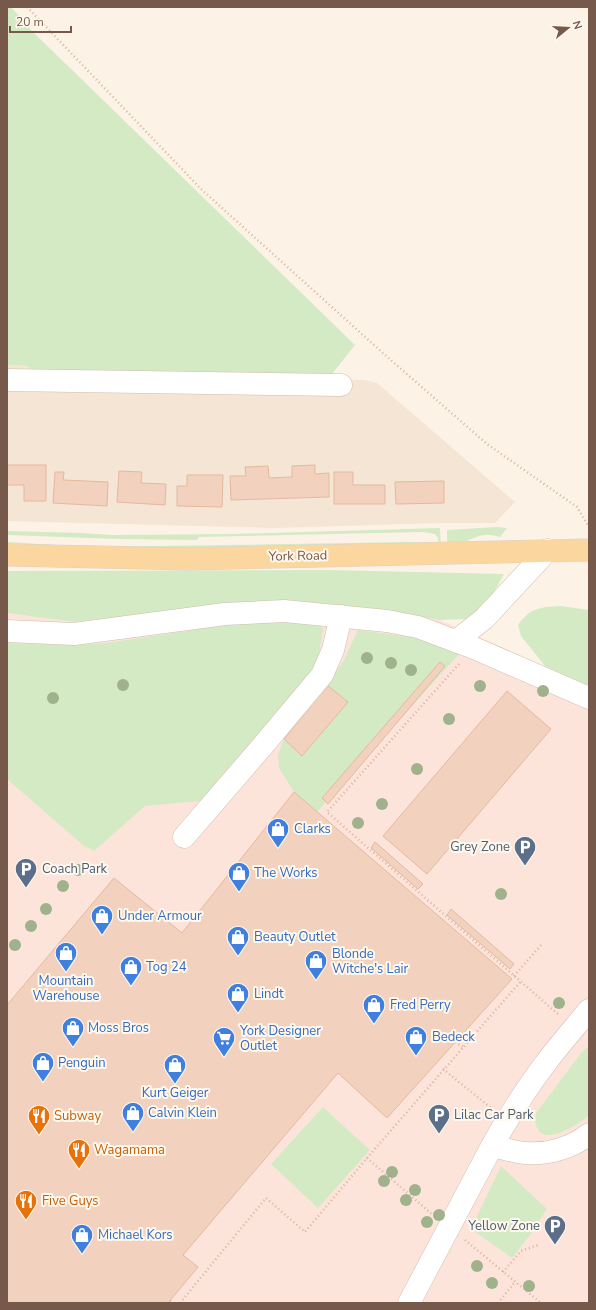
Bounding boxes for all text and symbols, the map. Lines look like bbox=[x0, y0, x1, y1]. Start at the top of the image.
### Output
scale bar bbox=[10, 8, 71, 34]
north arrow bbox=[548, 8, 588, 48]
text: 20 m bbox=[16, 14, 44, 30]
text: N bbox=[569, 19, 585, 31]
street label: York Road bbox=[267, 546, 328, 566]
shop icon: Clarks bbox=[265, 816, 291, 849]
place label: Clarks bbox=[294, 820, 331, 838]
parking icon: Grey Zone bbox=[512, 834, 538, 867]
place label: Grey Zone bbox=[450, 838, 510, 856]
parking icon: Coach Park bbox=[13, 856, 39, 889]
place label: Coach Park bbox=[42, 860, 108, 878]
shop icon: The Works bbox=[226, 860, 252, 893]
place label: The Works bbox=[254, 864, 318, 882]
shop icon: Under Armour bbox=[89, 903, 115, 936]
place label: Under Armour bbox=[118, 907, 202, 925]
shop icon: Beauty Outlet bbox=[225, 924, 251, 957]
place label: Beauty Outlet bbox=[254, 928, 336, 946]
shop icon: Mountain Warehouse bbox=[53, 940, 79, 973]
place label: Blonde Witche's Lair bbox=[332, 945, 409, 978]
shop icon: Blonde Witche's Lair bbox=[303, 948, 329, 981]
shop icon: Tog 24 bbox=[118, 954, 144, 987]
place label: Tog 24 bbox=[146, 958, 187, 976]
place label: Mountain Warehouse bbox=[32, 972, 100, 1005]
shop icon: Lindt bbox=[225, 981, 251, 1014]
place label: Lindt bbox=[254, 985, 284, 1003]
shop icon: Fred Perry bbox=[361, 992, 387, 1025]
place label: Fred Perry bbox=[390, 996, 451, 1014]
shop icon: Moss Bros bbox=[60, 1015, 86, 1048]
place label: Moss Bros bbox=[88, 1019, 149, 1037]
place label: York Designer Outlet bbox=[239, 1022, 321, 1055]
shop icon: Bedeck bbox=[403, 1024, 429, 1057]
supermarket icon: York Designer Outlet bbox=[211, 1025, 237, 1058]
place label: Bedeck bbox=[432, 1028, 475, 1046]
shop icon: Penguin bbox=[30, 1050, 56, 1083]
shop icon: Kurt Geiger bbox=[162, 1052, 188, 1085]
place label: Penguin bbox=[58, 1054, 106, 1072]
place label: Kurt Geiger bbox=[142, 1084, 209, 1102]
shop icon: Calvin Klein bbox=[120, 1100, 146, 1133]
parking icon: Lilac Car Park bbox=[426, 1102, 452, 1135]
restaurant icon: Subway bbox=[26, 1103, 52, 1136]
place label: Calvin Klein bbox=[148, 1104, 217, 1122]
place label: Lilac Car Park bbox=[454, 1106, 534, 1124]
place label: Subway bbox=[54, 1107, 101, 1125]
restaurant icon: Wagamama bbox=[66, 1137, 92, 1170]
place label: Wagamama bbox=[94, 1141, 165, 1159]
restaurant icon: Five Guys bbox=[13, 1188, 39, 1221]
place label: Five Guys bbox=[42, 1192, 99, 1210]
parking icon: Yellow Zone bbox=[542, 1213, 568, 1246]
place label: Yellow Zone bbox=[467, 1217, 540, 1235]
shop icon: Michael Kors bbox=[69, 1222, 95, 1255]
place label: Michael Kors bbox=[98, 1226, 173, 1244]

